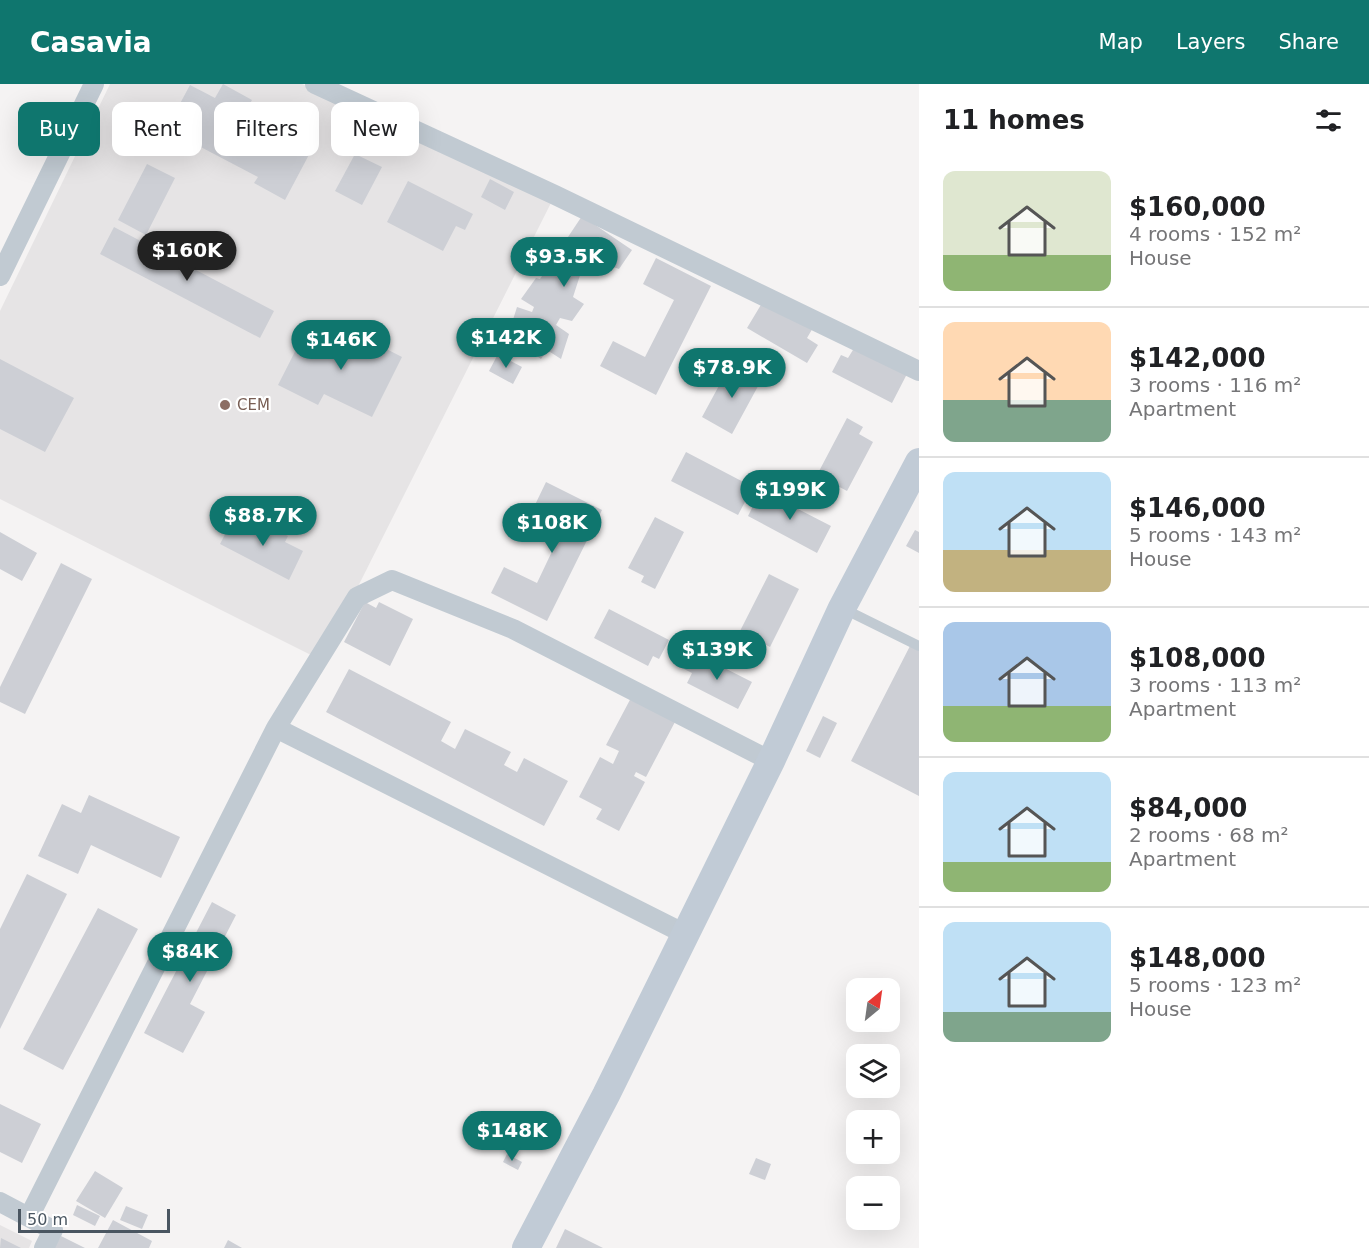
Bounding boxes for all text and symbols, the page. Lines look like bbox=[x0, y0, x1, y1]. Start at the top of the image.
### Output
text: Casavia bbox=[30, 26, 152, 59]
text: Map bbox=[1099, 30, 1143, 54]
text: Layers bbox=[1176, 30, 1245, 54]
text: Share bbox=[1278, 30, 1339, 54]
chip: Buy bbox=[18, 102, 100, 156]
chip: Rent bbox=[112, 102, 202, 156]
chip: Filters bbox=[214, 102, 319, 156]
chip: New bbox=[331, 102, 419, 156]
icon: filters bbox=[1312, 104, 1345, 137]
text: 11 homes bbox=[943, 105, 1085, 135]
text: $160,000 bbox=[1129, 192, 1266, 222]
icon: home bbox=[991, 195, 1063, 267]
text: 4 rooms · 152 m² bbox=[1129, 222, 1301, 246]
pin: $160K bbox=[145, 231, 229, 282]
pin: $93.5K bbox=[515, 237, 613, 288]
text: $160K bbox=[151, 238, 223, 262]
text: $93.5K bbox=[525, 244, 603, 268]
text: House bbox=[1129, 246, 1192, 270]
pin: $142K bbox=[464, 318, 548, 369]
pin: $146K bbox=[299, 320, 383, 371]
text: $142K bbox=[470, 325, 542, 349]
text: $146K bbox=[305, 327, 377, 351]
text: $142,000 bbox=[1129, 343, 1266, 373]
icon: home bbox=[991, 346, 1063, 418]
pin: $78.9K bbox=[683, 348, 781, 399]
text: $78.9K bbox=[693, 355, 771, 379]
text: 3 rooms · 116 m² bbox=[1129, 373, 1301, 397]
place label: CEM bbox=[237, 396, 270, 414]
text: Apartment bbox=[1129, 397, 1236, 421]
marker: CEM bbox=[218, 398, 232, 412]
pin: $199K bbox=[748, 470, 832, 521]
text: $199K bbox=[754, 477, 826, 501]
text: $146,000 bbox=[1129, 493, 1266, 523]
pin: $88.7K bbox=[214, 496, 312, 547]
icon: home bbox=[991, 496, 1063, 568]
text: $88.7K bbox=[224, 503, 302, 527]
pin: $108K bbox=[510, 503, 594, 554]
text: $108K bbox=[516, 510, 588, 534]
text: 5 rooms · 143 m² bbox=[1129, 523, 1301, 547]
text: House bbox=[1129, 547, 1192, 571]
pin: $139K bbox=[675, 630, 759, 681]
text: $139K bbox=[681, 637, 753, 661]
text: $108,000 bbox=[1129, 643, 1266, 673]
icon: home bbox=[991, 646, 1063, 718]
text: 3 rooms · 113 m² bbox=[1129, 673, 1301, 697]
text: Apartment bbox=[1129, 697, 1236, 721]
text: $84,000 bbox=[1129, 793, 1247, 823]
icon: home bbox=[991, 796, 1063, 868]
text: 2 rooms · 68 m² bbox=[1129, 823, 1289, 847]
text: Apartment bbox=[1129, 847, 1236, 871]
pin: $84K bbox=[154, 932, 226, 983]
text: $84K bbox=[161, 939, 219, 963]
text: $148,000 bbox=[1129, 943, 1266, 973]
icon: home bbox=[991, 946, 1063, 1018]
text: 5 rooms · 123 m² bbox=[1129, 973, 1301, 997]
north arrow bbox=[846, 978, 900, 1032]
map controls bbox=[846, 978, 900, 1230]
text: House bbox=[1129, 997, 1192, 1021]
button: layers bbox=[846, 1044, 900, 1098]
button: + bbox=[846, 1110, 900, 1164]
pin: $148K bbox=[470, 1111, 554, 1162]
text: $148K bbox=[476, 1118, 548, 1142]
button: − bbox=[846, 1176, 900, 1230]
scale bar bbox=[18, 1206, 170, 1234]
text: 50 m bbox=[27, 1210, 68, 1229]

